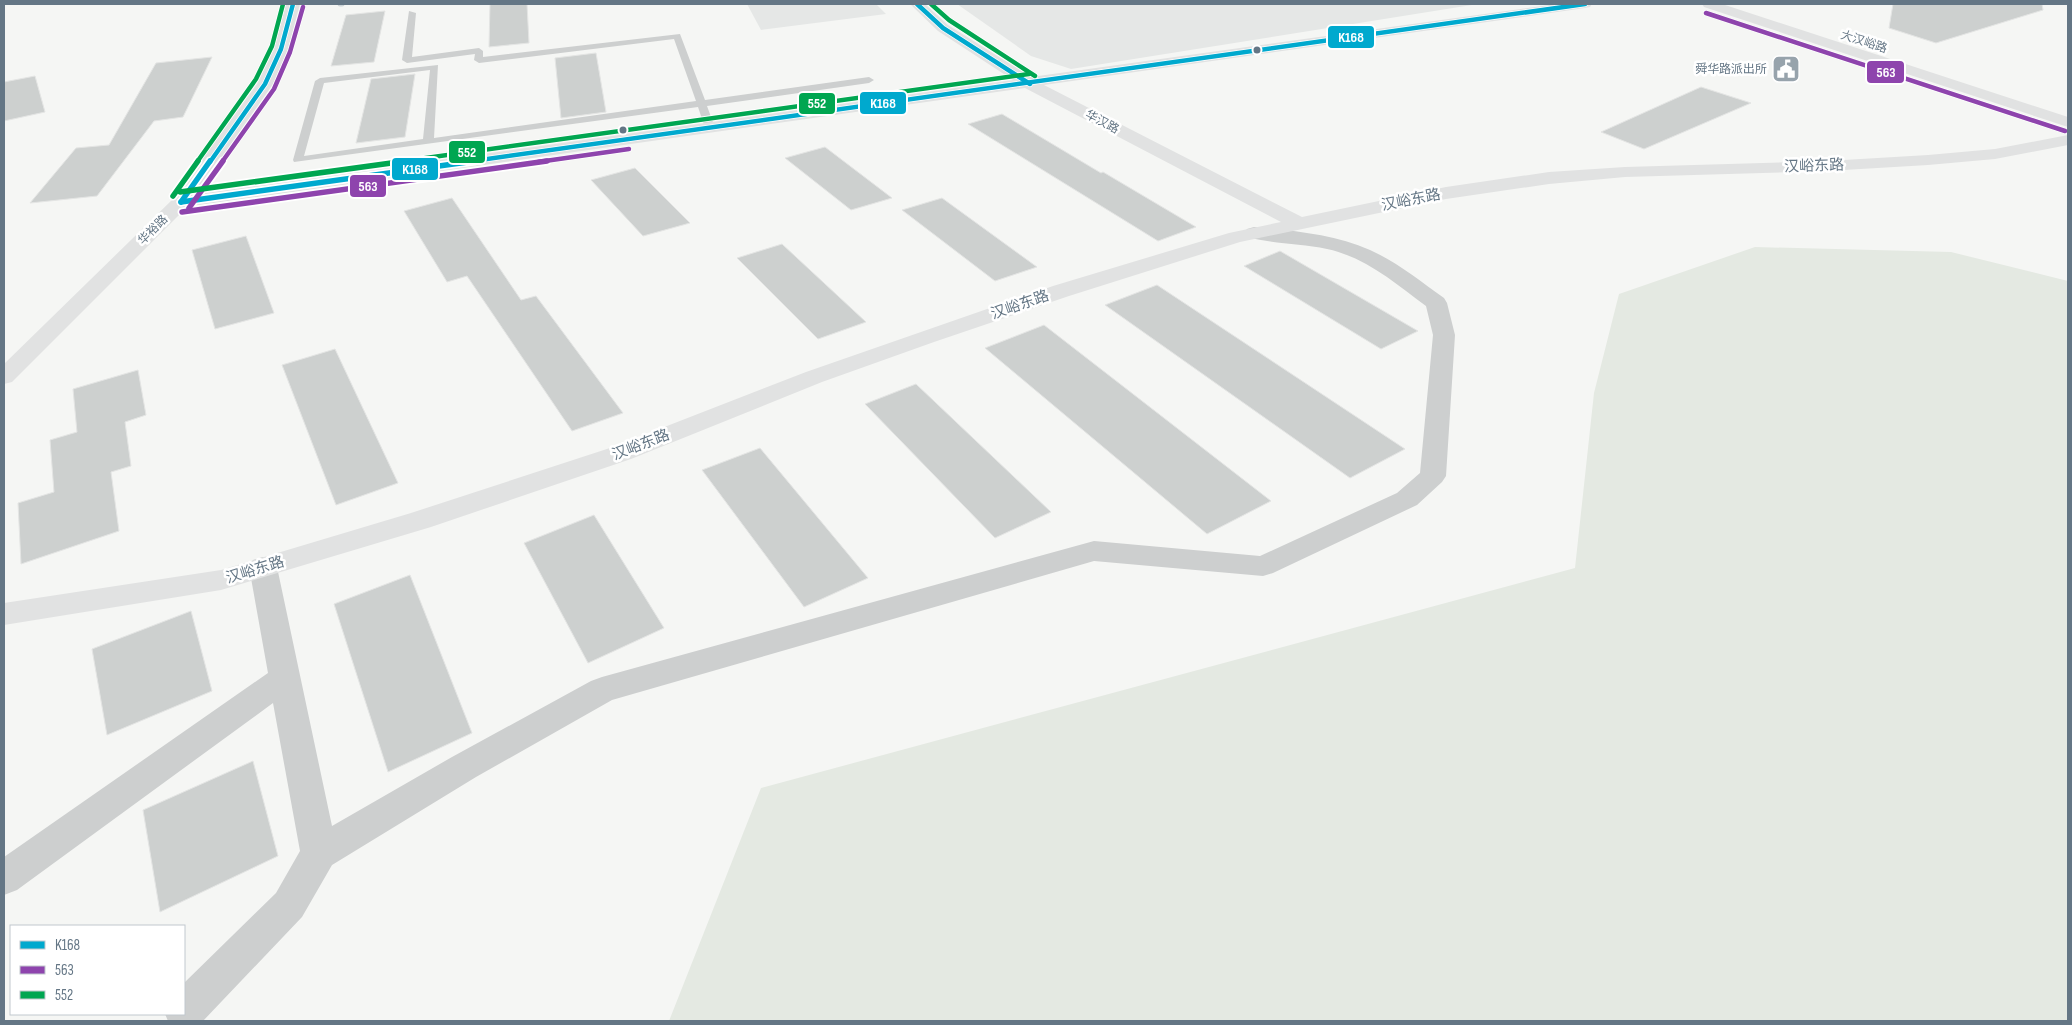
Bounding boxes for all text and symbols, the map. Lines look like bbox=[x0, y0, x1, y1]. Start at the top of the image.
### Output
line badge: K168 bbox=[1327, 25, 1375, 49]
street label: 大汉峪路 bbox=[1839, 27, 1889, 57]
text: K168 bbox=[1338, 29, 1364, 46]
unlabelled marker bbox=[1252, 45, 1262, 55]
public building icon: 舜华路派出所 bbox=[1771, 54, 1801, 84]
line badge: 563 bbox=[1866, 60, 1905, 84]
place label: 舜华路派出所 bbox=[1695, 62, 1767, 77]
text: 563 bbox=[1876, 64, 1896, 81]
line badge: K168 bbox=[859, 91, 907, 115]
line badge: 552 bbox=[798, 92, 836, 115]
text: 552 bbox=[808, 95, 826, 112]
text: K168 bbox=[870, 95, 896, 112]
street label: 华汉路 bbox=[1083, 107, 1121, 137]
unlabelled marker bbox=[618, 125, 628, 135]
line badge: 552 bbox=[448, 140, 486, 164]
text: 552 bbox=[458, 144, 476, 161]
street label: 汉峪东路 bbox=[1784, 155, 1844, 177]
line badge: K168 bbox=[391, 157, 439, 181]
text: K168 bbox=[402, 161, 428, 178]
line badge: 563 bbox=[349, 174, 387, 198]
text: 563 bbox=[358, 178, 378, 195]
street label: 汉峪东路 bbox=[1380, 185, 1442, 215]
street label: 华裕路 bbox=[135, 212, 171, 248]
street label: 汉峪东路 bbox=[989, 286, 1051, 324]
street label: 汉峪东路 bbox=[610, 425, 672, 465]
street label: 汉峪东路 bbox=[224, 552, 286, 588]
legend bbox=[10, 925, 185, 1015]
text: K168 bbox=[55, 936, 80, 955]
text: 563 bbox=[55, 961, 74, 980]
text: 552 bbox=[55, 986, 73, 1005]

